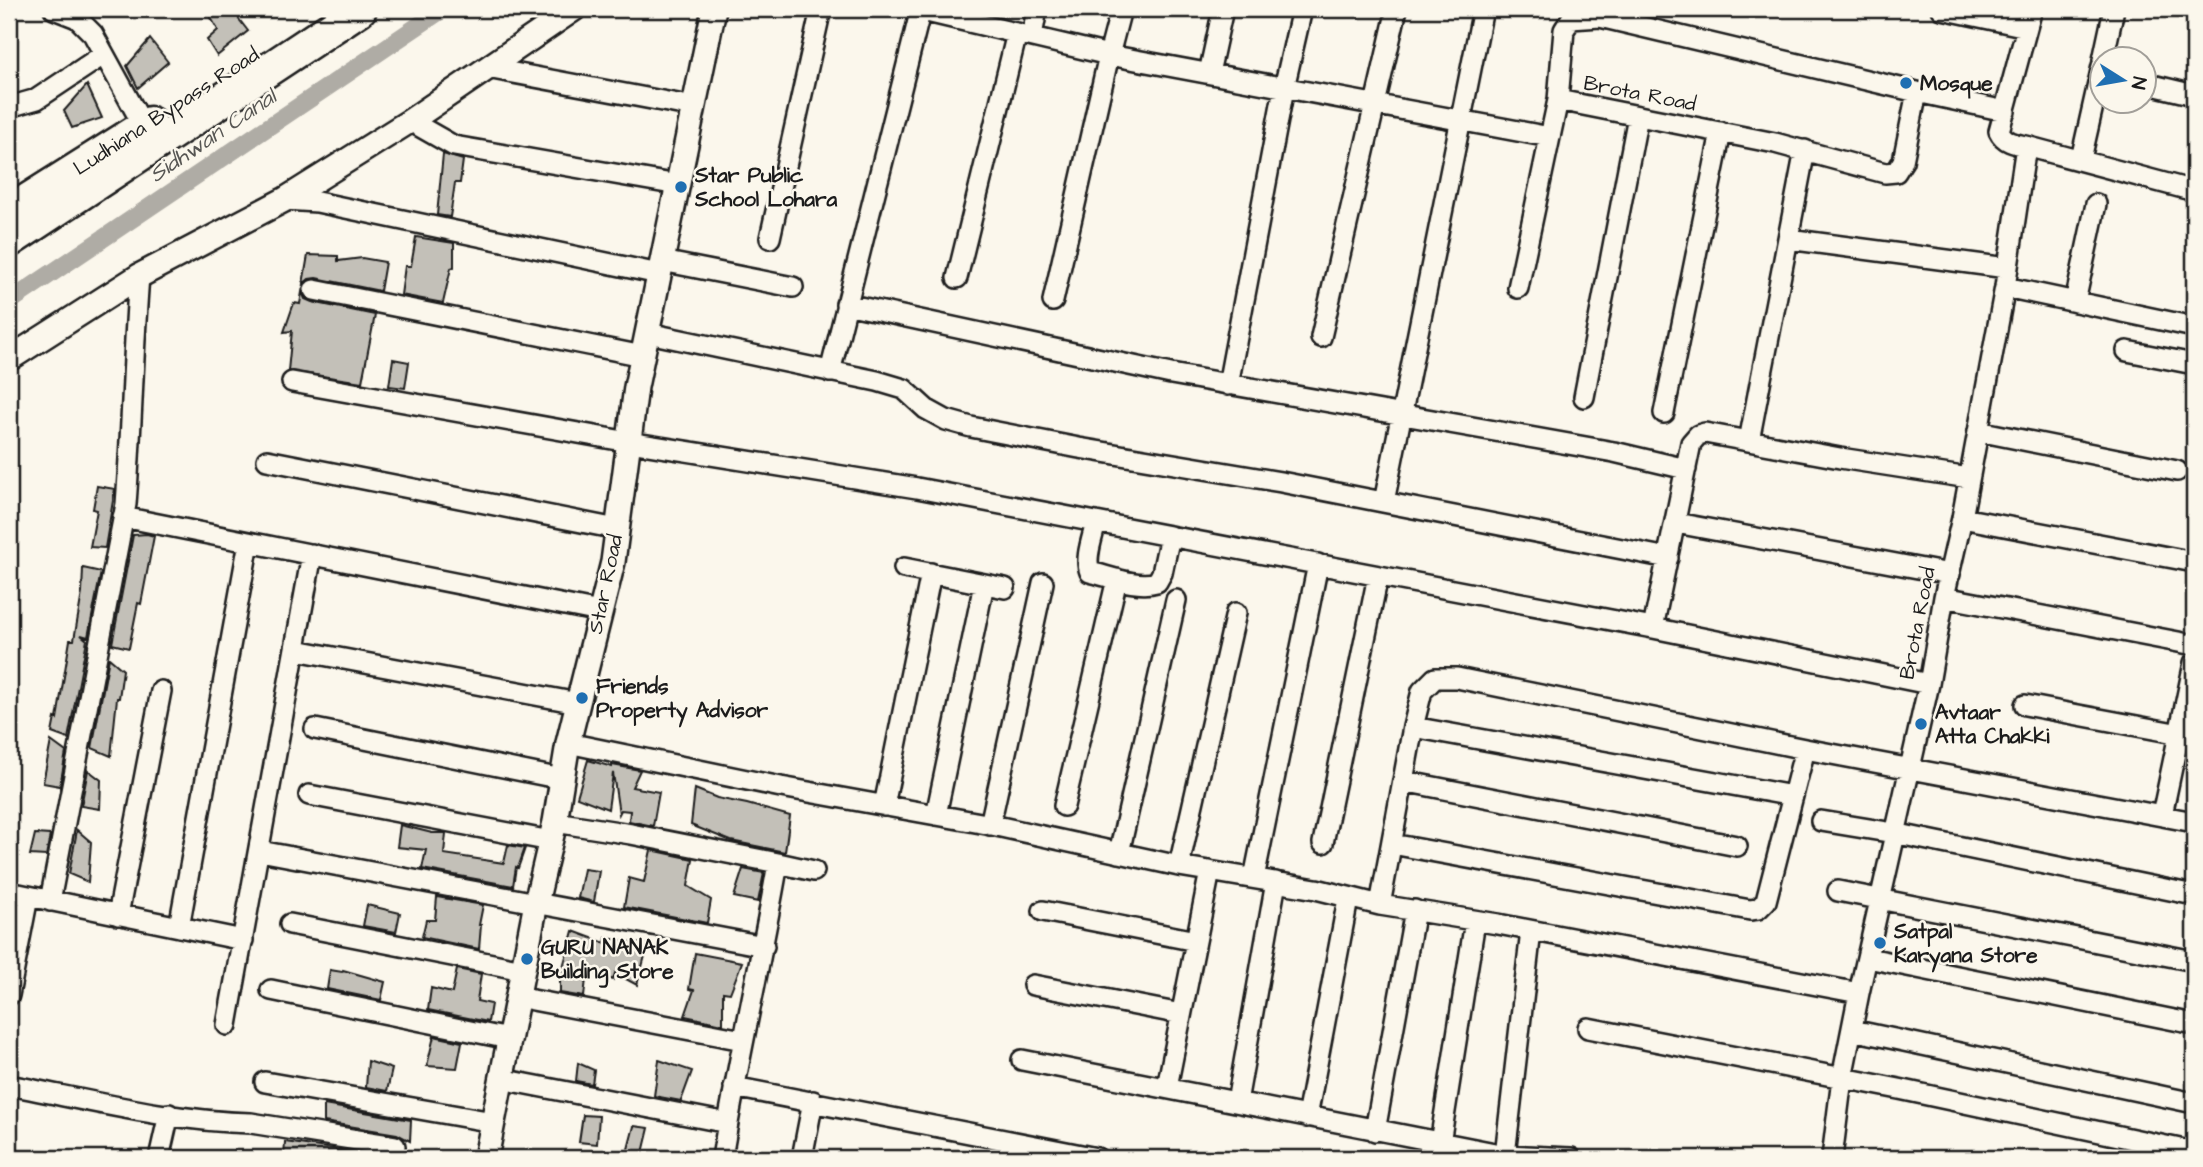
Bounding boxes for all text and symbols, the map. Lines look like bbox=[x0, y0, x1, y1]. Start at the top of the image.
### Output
street label: Ludhiana Bypass Road bbox=[68, 40, 266, 184]
north arrow bbox=[2088, 46, 2158, 116]
street label: Brota Road bbox=[1581, 68, 1699, 119]
place label: Mosque bbox=[1920, 69, 1993, 99]
marker: Mosque bbox=[1898, 75, 1914, 91]
text: N bbox=[2124, 75, 2153, 91]
water label: Sidhwan Canal bbox=[143, 80, 285, 190]
place label: Star Public School Lohara bbox=[694, 161, 838, 214]
marker: Star Public School Lohara bbox=[673, 179, 689, 195]
street label: Star Road bbox=[581, 532, 630, 636]
street label: Brota Road bbox=[1892, 564, 1943, 682]
place label: Friends Property Advisor bbox=[596, 672, 768, 728]
marker: Friends Property Advisor bbox=[574, 690, 590, 706]
place label: Avtaar Atta Chakki bbox=[1935, 698, 2050, 751]
marker: Avtaar Atta Chakki bbox=[1913, 716, 1929, 732]
place label: Satpal Karyana Store bbox=[1893, 917, 2038, 973]
place label: GURU NANAK Building Store bbox=[541, 933, 674, 988]
marker: Satpal Karyana Store bbox=[1872, 935, 1888, 951]
marker: GURU NANAK Building Store bbox=[519, 951, 535, 967]

